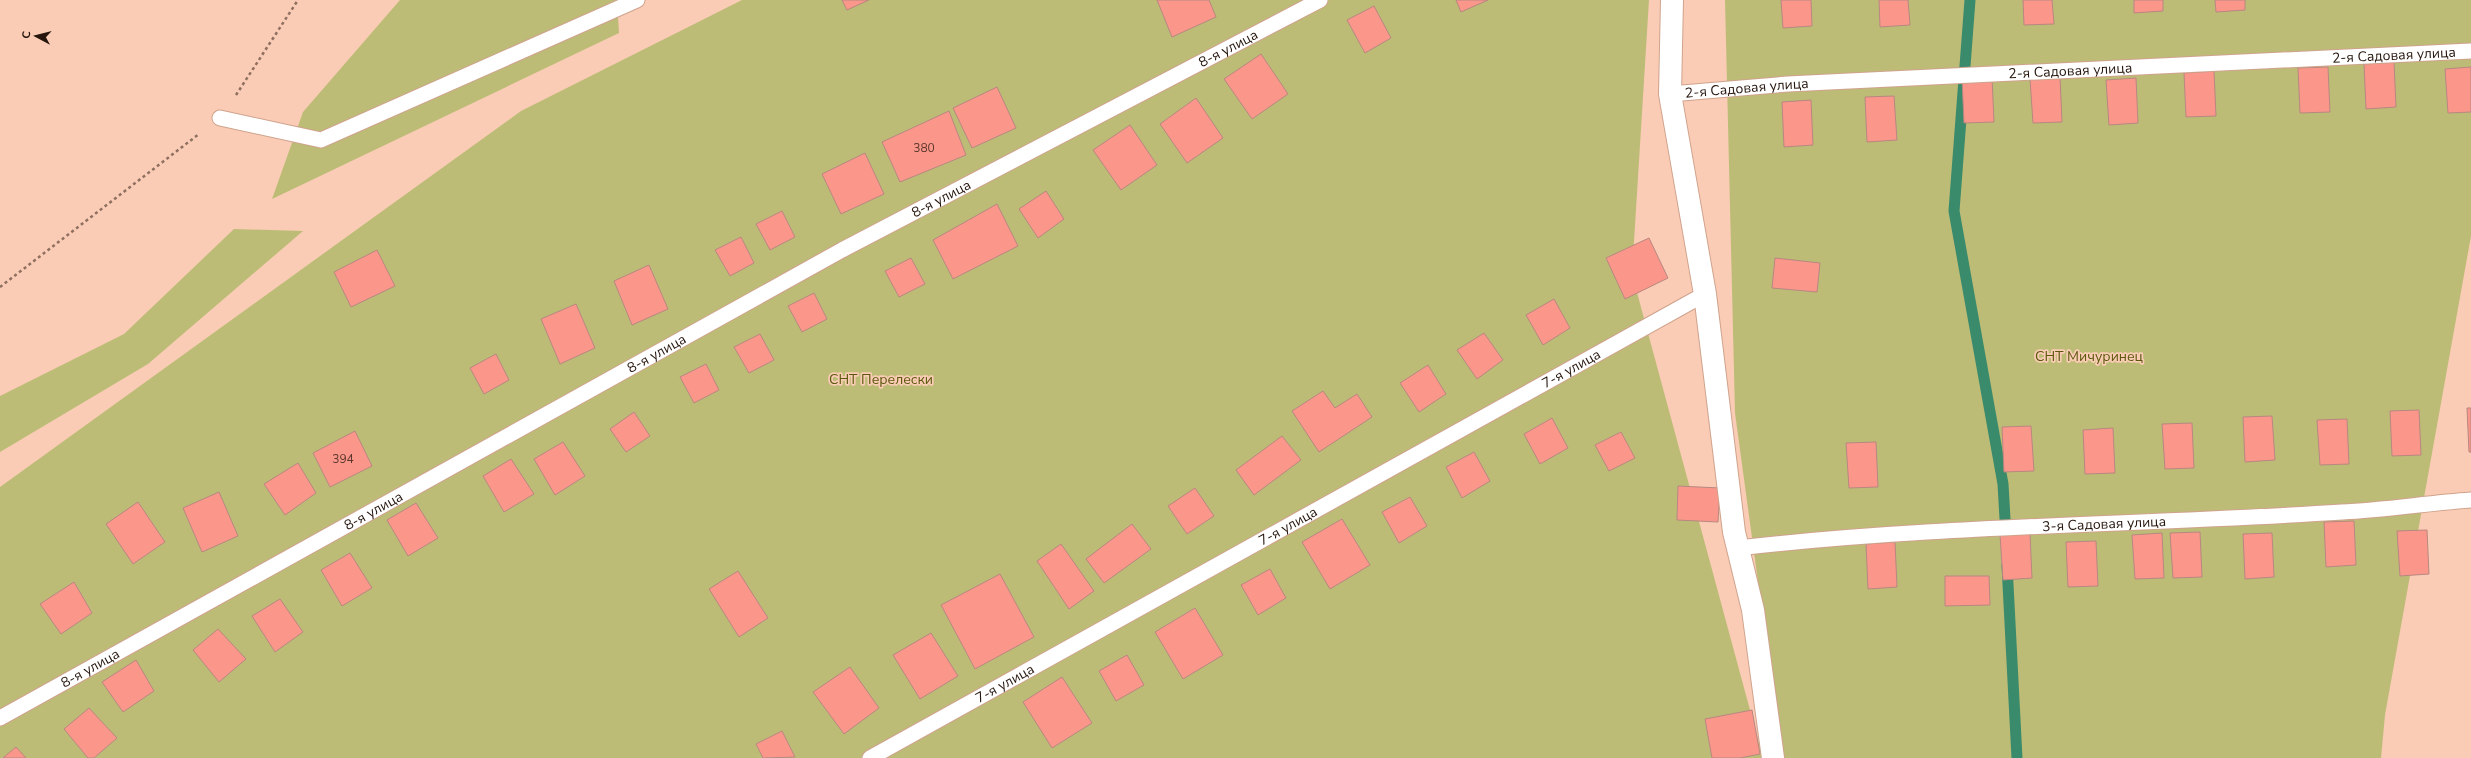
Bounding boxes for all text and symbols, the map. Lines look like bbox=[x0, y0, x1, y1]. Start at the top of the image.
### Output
north arrow bbox=[16, 16, 56, 56]
street label: 8-я улица bbox=[1195, 25, 1261, 72]
text: С bbox=[19, 30, 35, 39]
street label: 2-я Садовая улица bbox=[2331, 43, 2456, 68]
street label: 2-я Садовая улица bbox=[2008, 58, 2133, 83]
street label: 2-я Садовая улица bbox=[1684, 74, 1809, 103]
house number: 380 bbox=[913, 140, 935, 156]
street label: 8-я улица bbox=[908, 175, 974, 222]
street label: 8-я улица bbox=[624, 330, 689, 378]
street label: 7-я улица bbox=[1538, 345, 1604, 393]
park label: СНТ Мичуринец bbox=[2035, 347, 2143, 366]
park label: СНТ Перелески bbox=[829, 370, 933, 389]
house number: 394 bbox=[332, 451, 354, 467]
street label: 8-я улица bbox=[341, 487, 406, 535]
street label: 7-я улица bbox=[1255, 502, 1321, 550]
street label: 3-я Садовая улица bbox=[2042, 512, 2166, 536]
street label: 8-я улица bbox=[57, 644, 123, 692]
street label: 7-я улица bbox=[972, 660, 1038, 708]

